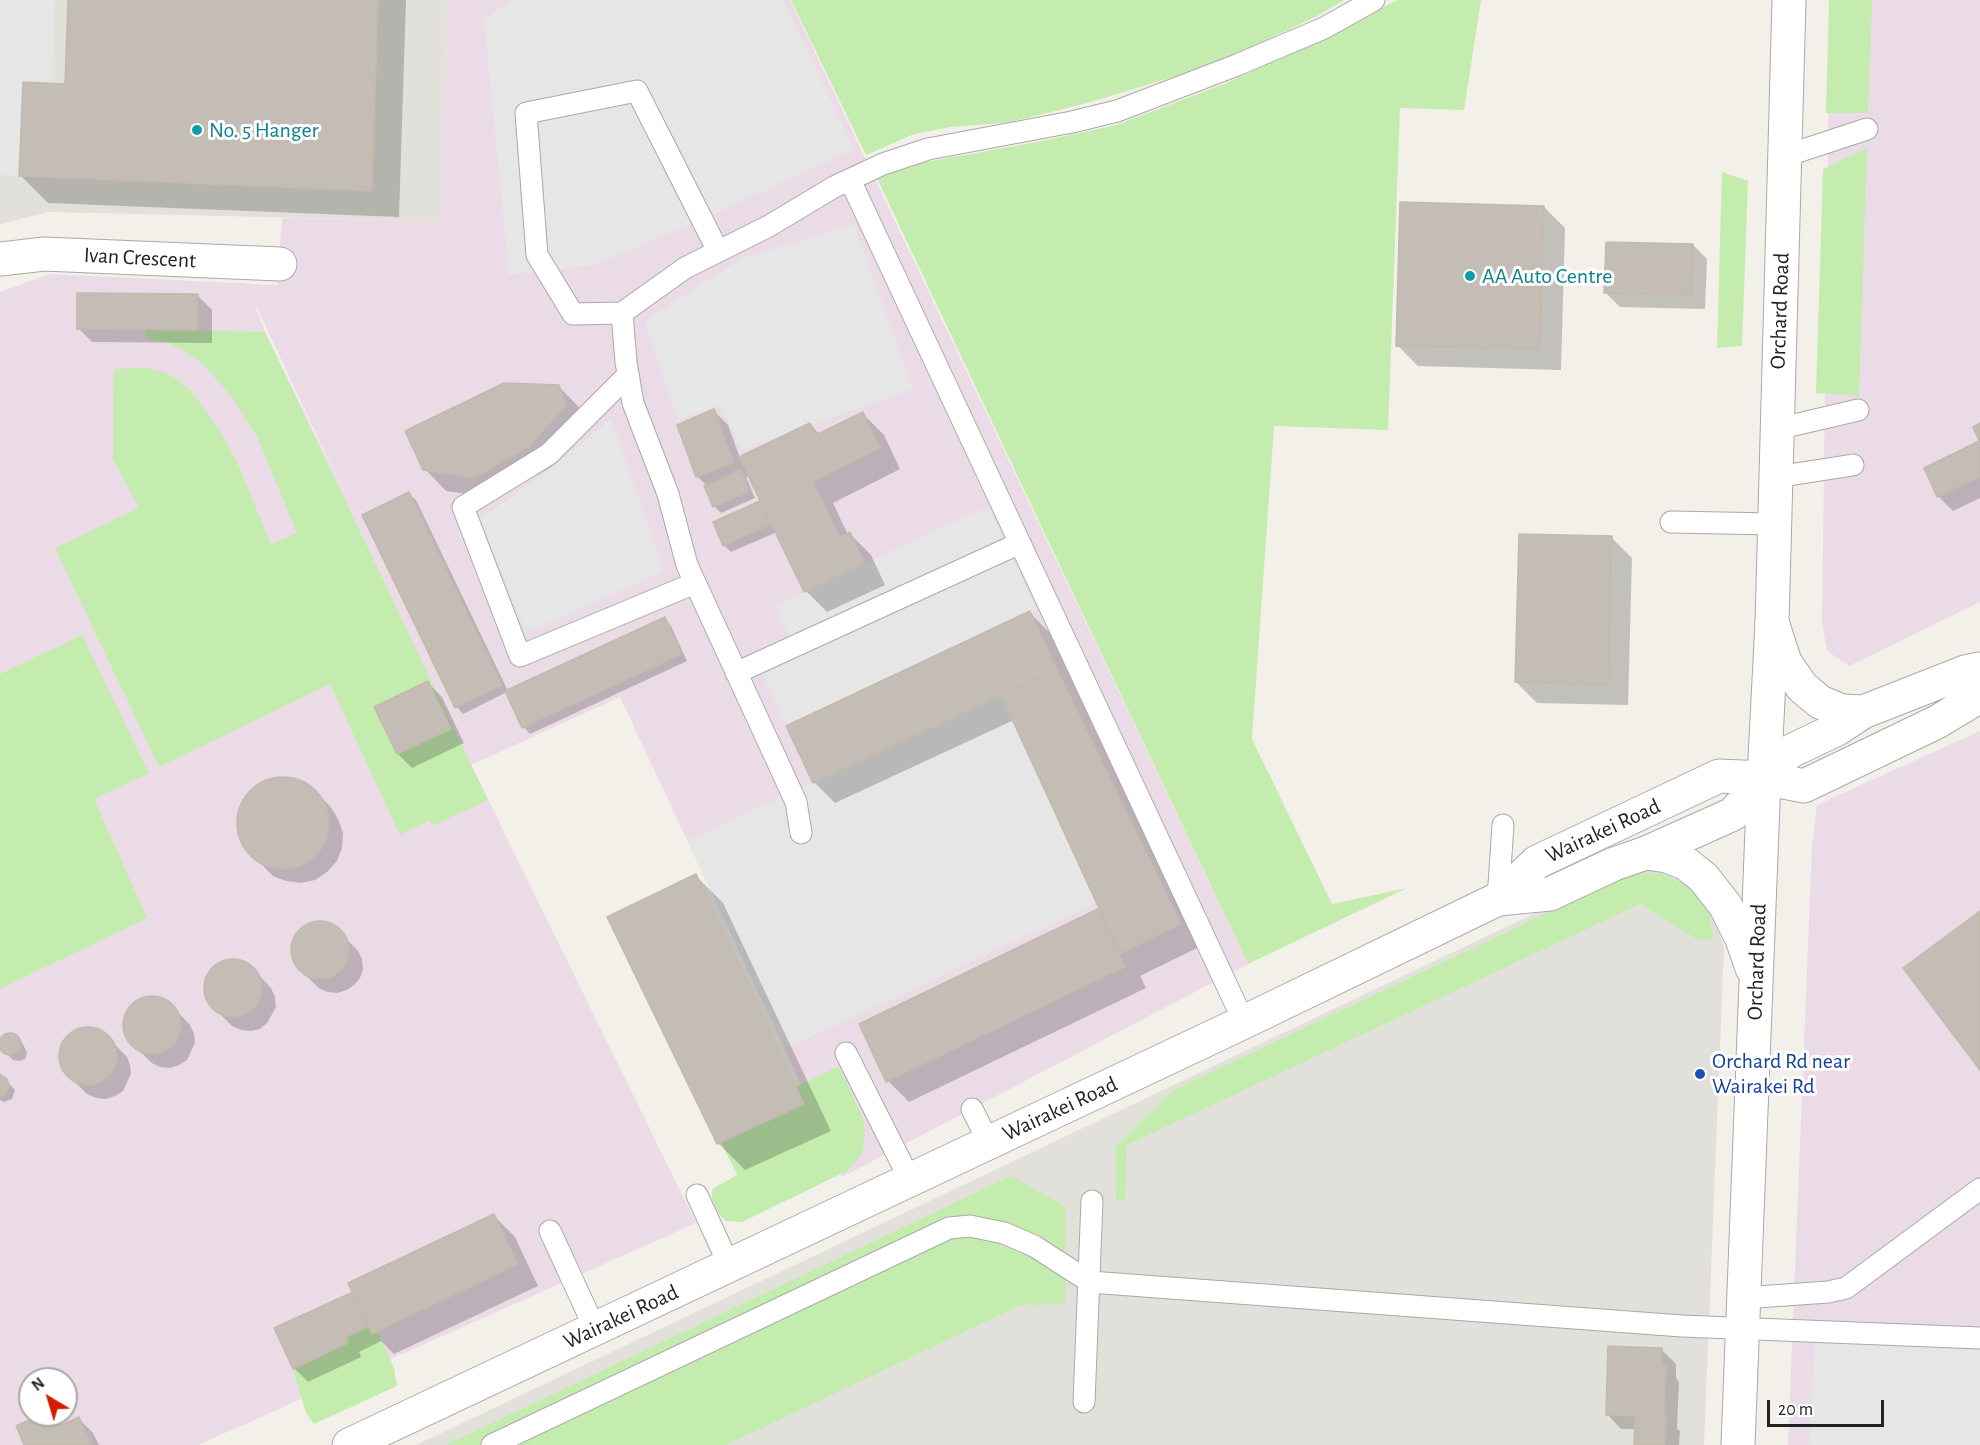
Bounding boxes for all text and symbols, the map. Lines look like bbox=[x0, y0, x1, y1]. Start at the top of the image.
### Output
place label: No. 5 Hanger bbox=[209, 117, 319, 143]
marker: No. 5 Hanger bbox=[190, 123, 204, 137]
street label: Ivan Crescent bbox=[83, 242, 197, 274]
street label: Orchard Road bbox=[1765, 252, 1795, 370]
place label: AA Auto Centre bbox=[1482, 263, 1612, 289]
marker: AA Auto Centre bbox=[1463, 269, 1477, 283]
street label: Wairakei Road bbox=[1541, 793, 1665, 869]
street label: Orchard Road bbox=[1742, 903, 1772, 1021]
place label: Orchard Rd near Wairakei Rd bbox=[1712, 1048, 1850, 1100]
marker: Orchard Rd near Wairakei Rd bbox=[1693, 1067, 1707, 1081]
street label: Wairakei Road bbox=[998, 1071, 1122, 1147]
street label: Wairakei Road bbox=[559, 1279, 683, 1355]
north arrow bbox=[18, 1367, 78, 1427]
text: N bbox=[29, 1375, 47, 1394]
scale bar bbox=[1770, 1388, 1887, 1426]
text: 20 m bbox=[1778, 1401, 1813, 1419]

